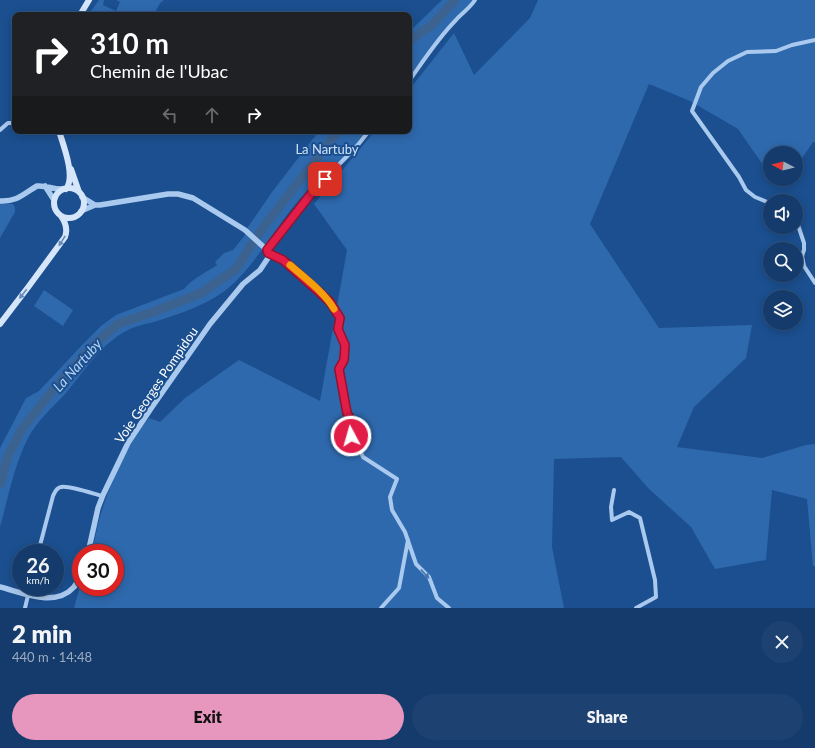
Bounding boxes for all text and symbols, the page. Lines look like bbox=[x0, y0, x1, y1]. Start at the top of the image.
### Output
text: 310 m bbox=[90, 26, 169, 60]
icon: right bbox=[24, 28, 76, 80]
text: Chemin de l'Ubac bbox=[90, 60, 228, 82]
icon: left bbox=[159, 104, 181, 126]
icon: ahead bbox=[201, 104, 223, 126]
icon: right bbox=[243, 104, 265, 126]
park label: La Nartuby bbox=[295, 141, 359, 157]
north arrow bbox=[763, 146, 803, 186]
map controls bbox=[763, 146, 803, 330]
pin bbox=[308, 162, 342, 196]
icon: arrive bbox=[314, 168, 336, 190]
button: sound bbox=[763, 194, 803, 234]
one-way arrow bbox=[58, 235, 65, 247]
button: search bbox=[763, 242, 803, 282]
one-way arrow bbox=[19, 289, 27, 300]
button: layers bbox=[763, 290, 803, 330]
street label: Voie Georges Pompidou bbox=[111, 324, 201, 446]
water label: La Nartuby bbox=[49, 335, 105, 395]
position arrow bbox=[330, 415, 372, 457]
speed limit sign: 30 bbox=[72, 544, 124, 596]
text: 26 bbox=[26, 553, 50, 577]
one-way arrow bbox=[420, 569, 430, 579]
text: km/h bbox=[26, 574, 50, 586]
text: 2 min bbox=[12, 619, 72, 648]
button: close bbox=[761, 621, 803, 663]
text: 440 m · 14:48 bbox=[12, 649, 92, 665]
button: Exit bbox=[12, 694, 404, 740]
button: Share bbox=[412, 694, 803, 740]

